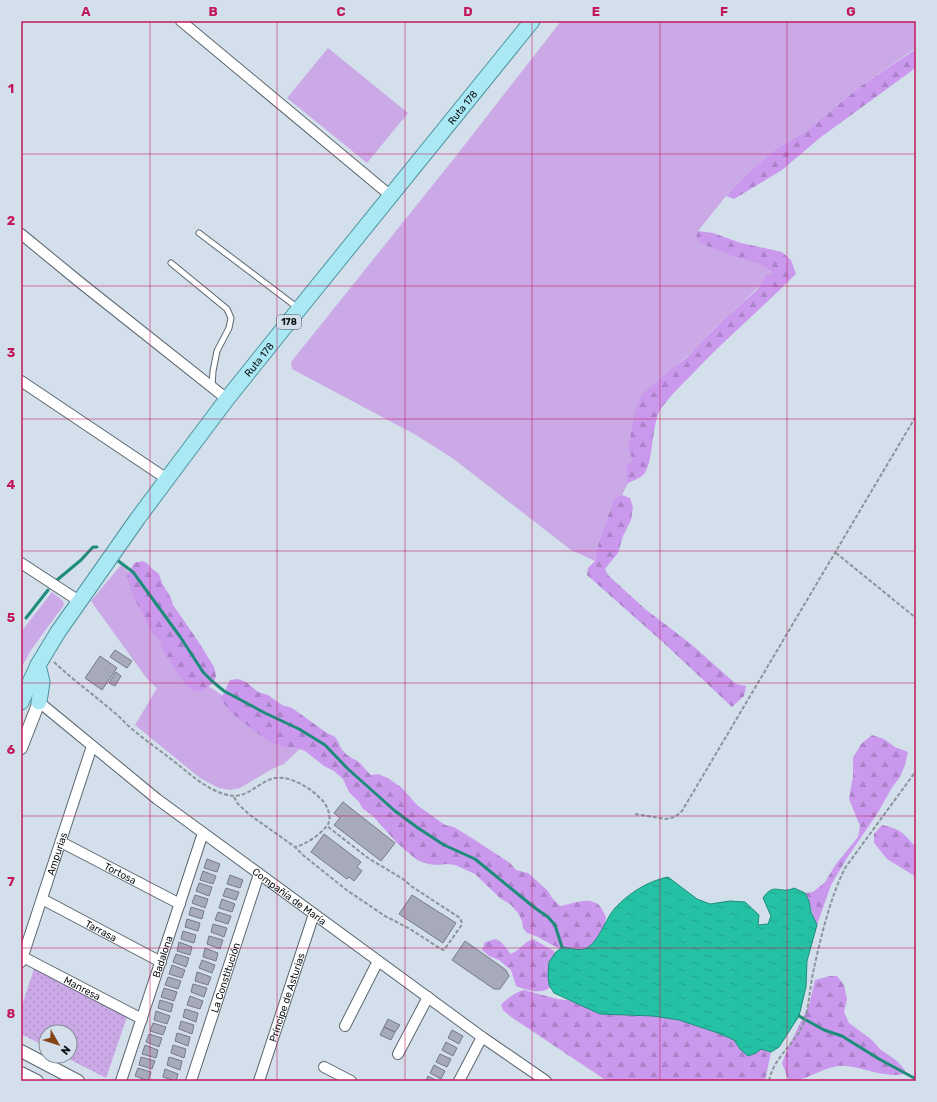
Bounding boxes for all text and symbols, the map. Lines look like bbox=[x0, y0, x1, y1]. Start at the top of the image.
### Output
text: A bbox=[81, 4, 91, 19]
text: B bbox=[208, 4, 218, 19]
text: C bbox=[336, 4, 346, 19]
text: D bbox=[463, 4, 473, 19]
text: E bbox=[592, 4, 600, 19]
text: F bbox=[720, 4, 728, 19]
text: G bbox=[846, 4, 856, 19]
text: 1 bbox=[8, 81, 14, 96]
street label: Ruta 178 bbox=[446, 88, 480, 127]
text: 2 bbox=[7, 213, 15, 228]
road number: 178 bbox=[277, 315, 301, 329]
street label: Ruta 178 bbox=[242, 340, 277, 379]
text: 3 bbox=[7, 345, 16, 360]
text: 4 bbox=[7, 477, 16, 492]
text: 5 bbox=[7, 610, 15, 625]
text: 6 bbox=[7, 742, 16, 757]
street label: Ampurias bbox=[45, 831, 70, 877]
street label: Tortosa bbox=[102, 861, 138, 887]
street label: Compañía de María bbox=[250, 866, 328, 928]
text: 7 bbox=[7, 874, 15, 889]
street label: Tarrasa bbox=[83, 918, 119, 945]
street label: Badalona bbox=[151, 934, 176, 979]
street label: La Constitución bbox=[209, 941, 243, 1014]
street label: Príncipe de Asturias bbox=[267, 952, 308, 1044]
street label: Manresa bbox=[62, 974, 102, 1003]
text: 8 bbox=[7, 1006, 16, 1021]
north arrow bbox=[38, 1024, 78, 1064]
text: N bbox=[58, 1043, 73, 1057]

